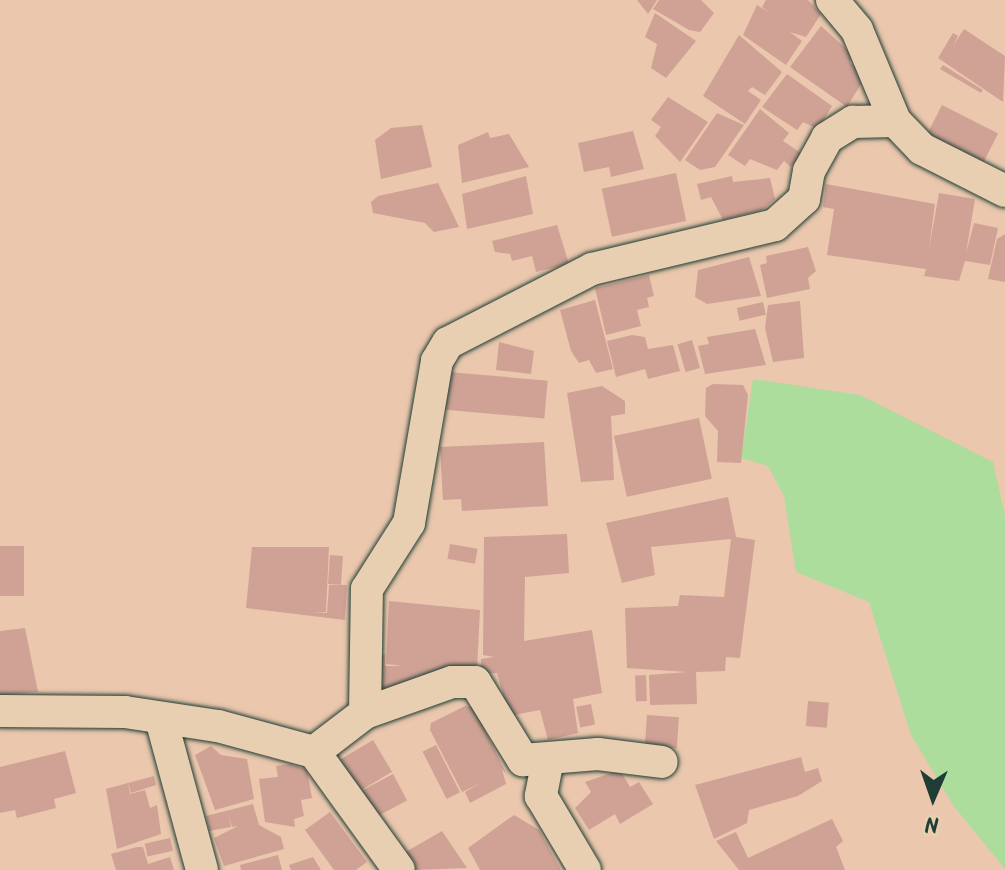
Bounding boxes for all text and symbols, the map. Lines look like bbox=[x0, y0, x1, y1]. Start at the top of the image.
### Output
north arrow bbox=[893, 758, 973, 838]
text: N bbox=[925, 805, 940, 840]

